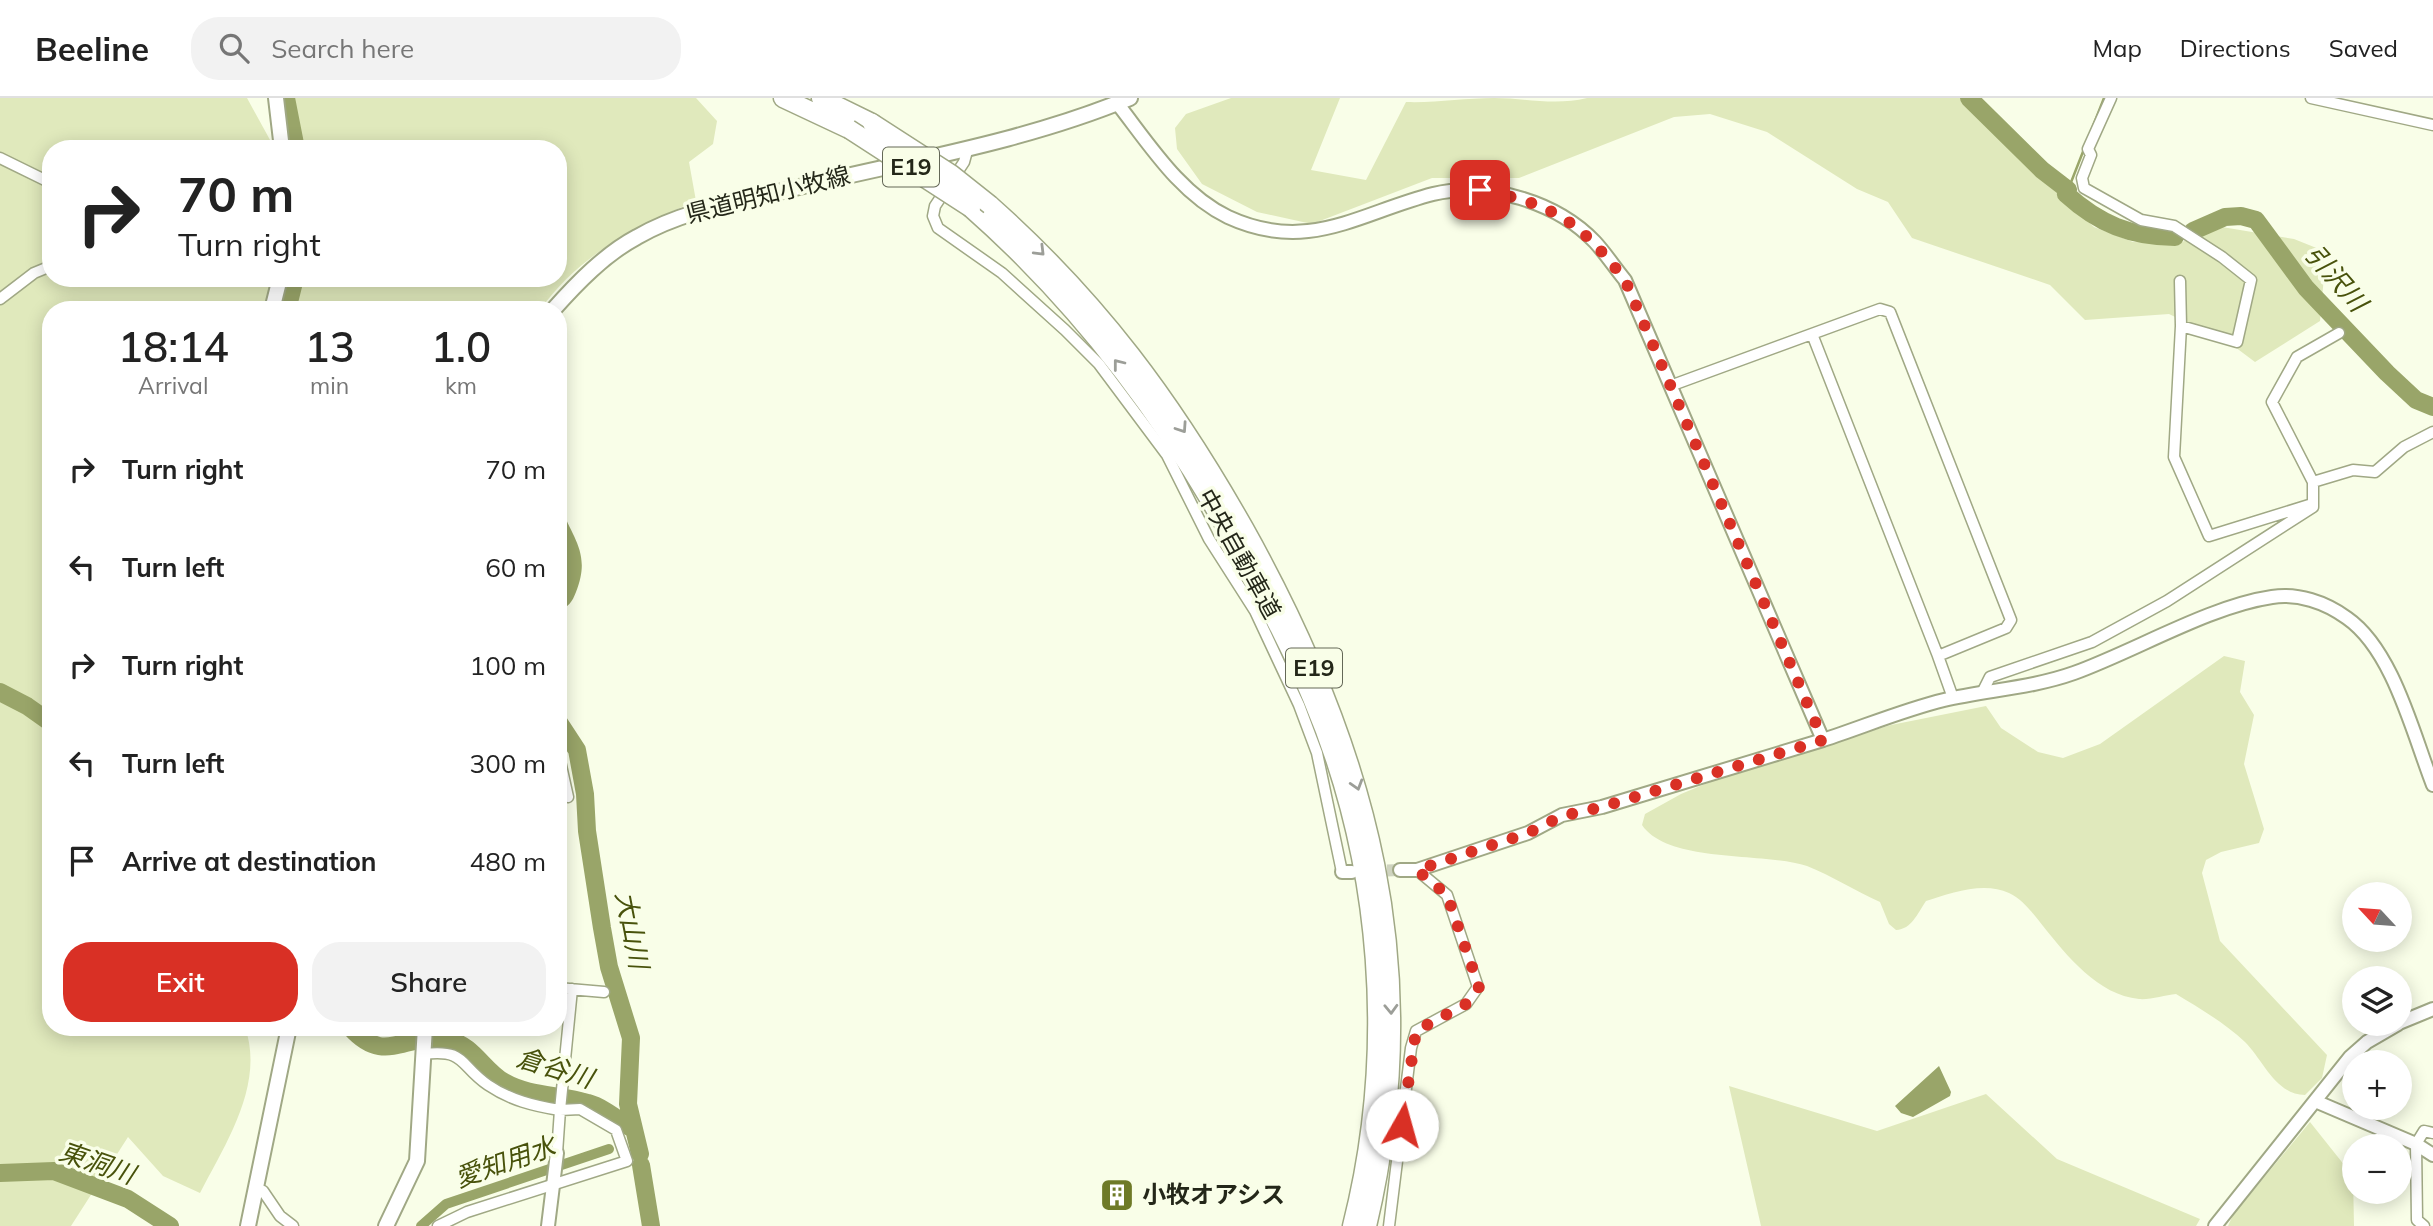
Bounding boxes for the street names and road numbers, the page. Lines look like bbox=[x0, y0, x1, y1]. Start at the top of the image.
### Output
road number: E19 bbox=[883, 148, 939, 186]
street label: 県道明知小牧線 bbox=[683, 159, 853, 229]
street label: 中央自動車道 bbox=[1192, 483, 1288, 624]
road number: E19 bbox=[1286, 648, 1342, 688]

